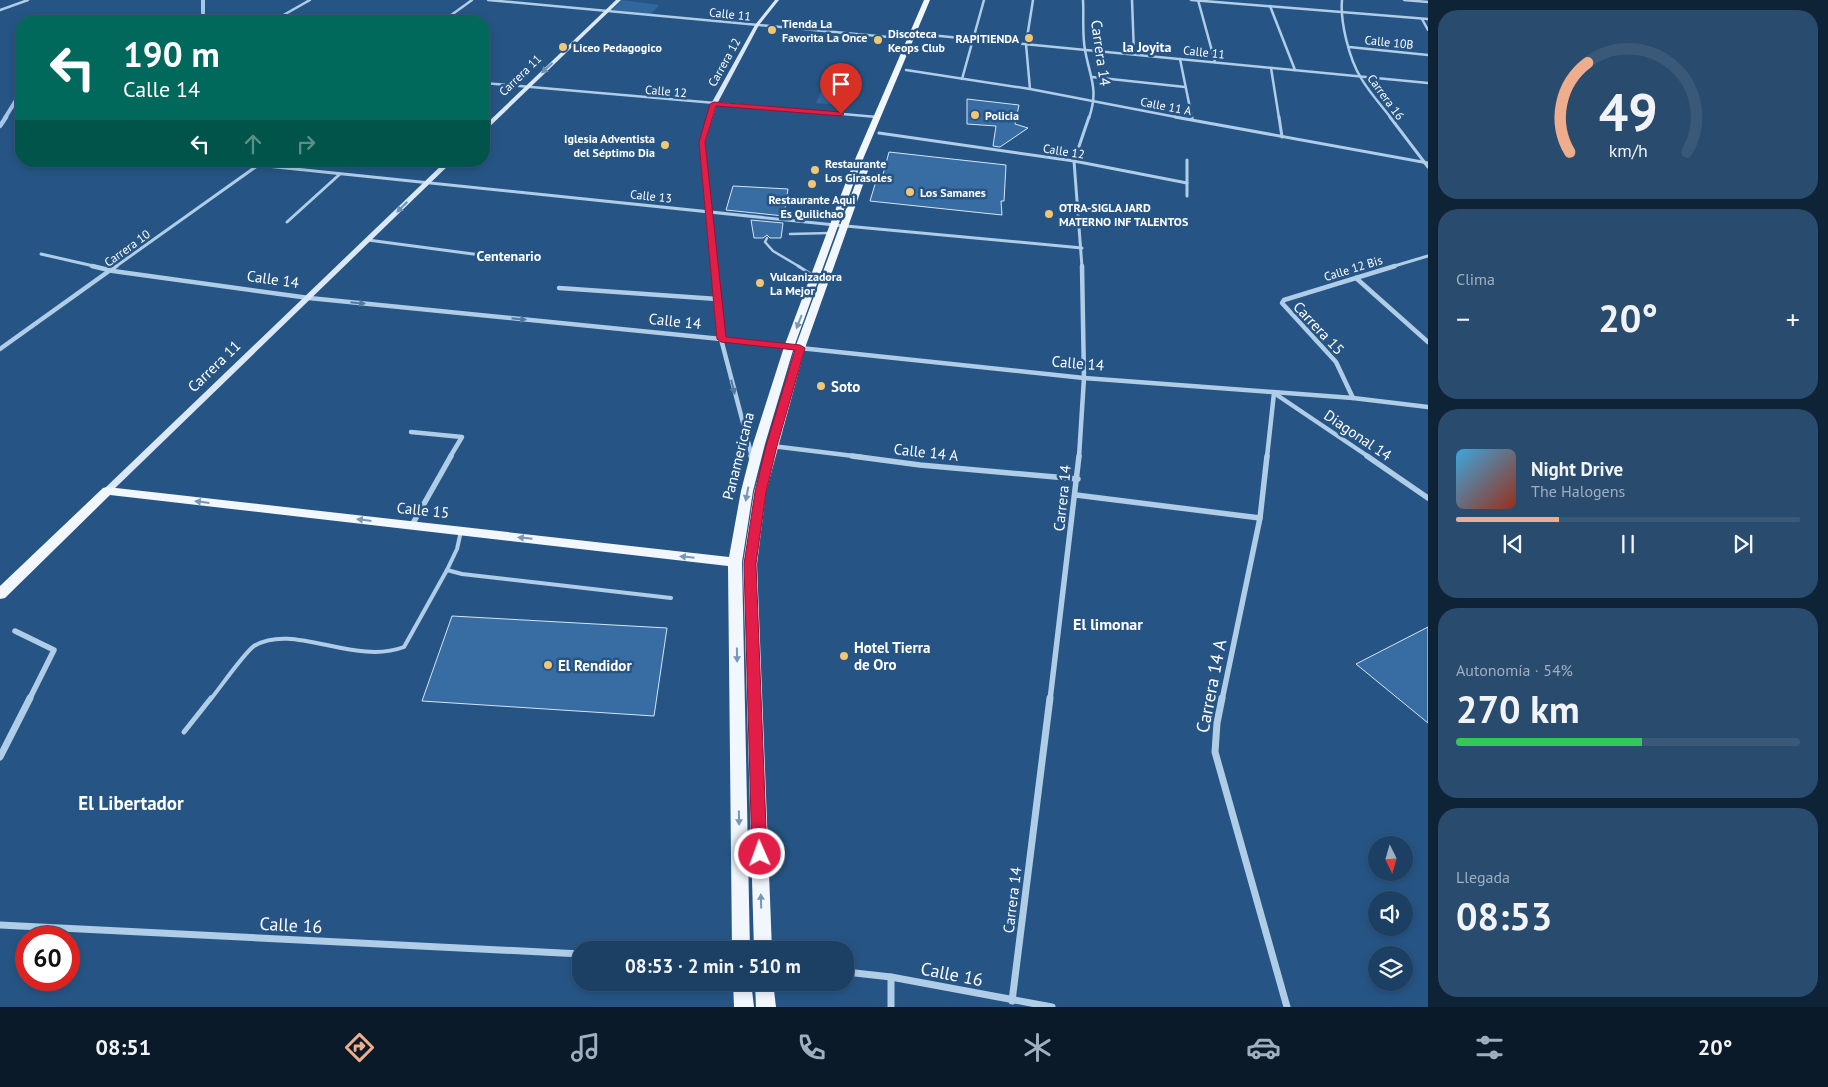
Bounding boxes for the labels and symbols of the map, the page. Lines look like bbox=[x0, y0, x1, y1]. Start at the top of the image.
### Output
street label: Calle 11 bbox=[708, 4, 752, 24]
place label: Tienda La Favorita La Once bbox=[782, 16, 867, 45]
street label: Carrera 14 bbox=[1087, 19, 1115, 87]
marker: Tienda La Favorita La Once bbox=[766, 24, 778, 36]
place label: Discoteca Keops Club bbox=[888, 26, 945, 55]
place label: RAPITIENDA bbox=[956, 31, 1020, 46]
marker: RAPITIENDA bbox=[1023, 32, 1035, 44]
street label: Calle 10B bbox=[1364, 32, 1414, 52]
marker: Discoteca Keops Club bbox=[872, 34, 884, 46]
street label: Carrera 12 bbox=[705, 35, 743, 89]
district label: la Joyita bbox=[1123, 38, 1172, 56]
place label: Liceo Pedagogico bbox=[573, 40, 662, 55]
marker: Liceo Pedagogico bbox=[557, 41, 569, 53]
street label: Calle 11 bbox=[1182, 42, 1226, 62]
street label: Carrera 11 bbox=[496, 51, 544, 99]
one-way arrow bbox=[541, 62, 553, 74]
pin bbox=[820, 63, 862, 114]
street label: Carrera 16 bbox=[1364, 71, 1408, 123]
street label: Calle 12 bbox=[644, 82, 688, 100]
street label: Calle 11 A bbox=[1139, 94, 1193, 118]
place label: Policia bbox=[985, 108, 1019, 123]
marker: Policia bbox=[969, 109, 981, 121]
place label: Iglesia Adventista del Séptimo Dia bbox=[564, 131, 655, 160]
marker: Iglesia Adventista del Séptimo Dia bbox=[659, 139, 671, 151]
street label: Calle 12 bbox=[1042, 140, 1086, 162]
place label: Restaurante Los Girasoles bbox=[825, 156, 892, 185]
marker: Restaurante Los Girasoles bbox=[809, 164, 821, 176]
marker: Restaurante Aqui Es Quilichao bbox=[806, 178, 818, 190]
place label: Los Samanes bbox=[920, 185, 986, 200]
street label: Calle 13 bbox=[629, 186, 673, 206]
marker: Los Samanes bbox=[904, 186, 916, 198]
place label: Restaurante Aqui Es Quilichao bbox=[768, 192, 856, 221]
place label: OTRA-SIGLA JARD MATERNO INF TALENTOS bbox=[1059, 200, 1188, 229]
one-way arrow bbox=[397, 201, 409, 213]
marker: OTRA-SIGLA JARD MATERNO INF TALENTOS bbox=[1043, 208, 1055, 220]
street label: Carrera 10 bbox=[101, 226, 153, 270]
district label: Centenario bbox=[477, 247, 542, 265]
street label: Calle 12 Bis bbox=[1322, 252, 1384, 284]
street label: Calle 14 bbox=[246, 266, 300, 292]
place label: Vulcanizadora La Mejor bbox=[769, 269, 842, 298]
marker: Vulcanizadora La Mejor bbox=[754, 277, 766, 289]
street label: Carrera 15 bbox=[1289, 297, 1349, 359]
one-way arrow bbox=[350, 299, 366, 307]
street label: Calle 14 bbox=[648, 309, 702, 333]
one-way arrow bbox=[795, 314, 802, 329]
one-way arrow bbox=[512, 315, 528, 323]
street label: Carrera 11 bbox=[183, 336, 245, 396]
street label: Calle 14 bbox=[1051, 351, 1105, 375]
place label: Soto bbox=[831, 377, 860, 396]
one-way arrow bbox=[730, 379, 738, 394]
marker: Soto bbox=[815, 380, 827, 392]
street label: Diagonal 14 bbox=[1320, 405, 1396, 465]
street label: Panamericana bbox=[718, 410, 758, 502]
street label: Calle 14 A bbox=[893, 439, 959, 465]
street label: Carrera 14 bbox=[1049, 464, 1075, 532]
one-way arrow bbox=[742, 486, 750, 502]
one-way arrow bbox=[194, 497, 210, 505]
street label: Calle 15 bbox=[396, 498, 450, 522]
one-way arrow bbox=[355, 516, 371, 524]
one-way arrow bbox=[517, 534, 533, 542]
one-way arrow bbox=[678, 553, 694, 561]
district label: El limonar bbox=[1073, 614, 1143, 634]
street label: Carrera 14 A bbox=[1191, 637, 1231, 735]
place label: Hotel Tierra de Oro bbox=[854, 638, 930, 674]
one-way arrow bbox=[733, 648, 741, 664]
marker: Hotel Tierra de Oro bbox=[838, 650, 850, 662]
place label: El Rendidor bbox=[558, 656, 632, 675]
marker: El Rendidor bbox=[542, 659, 554, 671]
district label: El Libertador bbox=[78, 791, 184, 815]
one-way arrow bbox=[735, 810, 743, 826]
position arrow bbox=[733, 827, 785, 879]
north arrow bbox=[1368, 836, 1412, 881]
street label: Carrera 14 bbox=[999, 866, 1025, 934]
one-way arrow bbox=[757, 893, 765, 909]
street label: Calle 16 bbox=[259, 912, 323, 938]
speed limit sign: 60 bbox=[15, 926, 80, 991]
street label: Calle 16 bbox=[919, 957, 985, 991]

